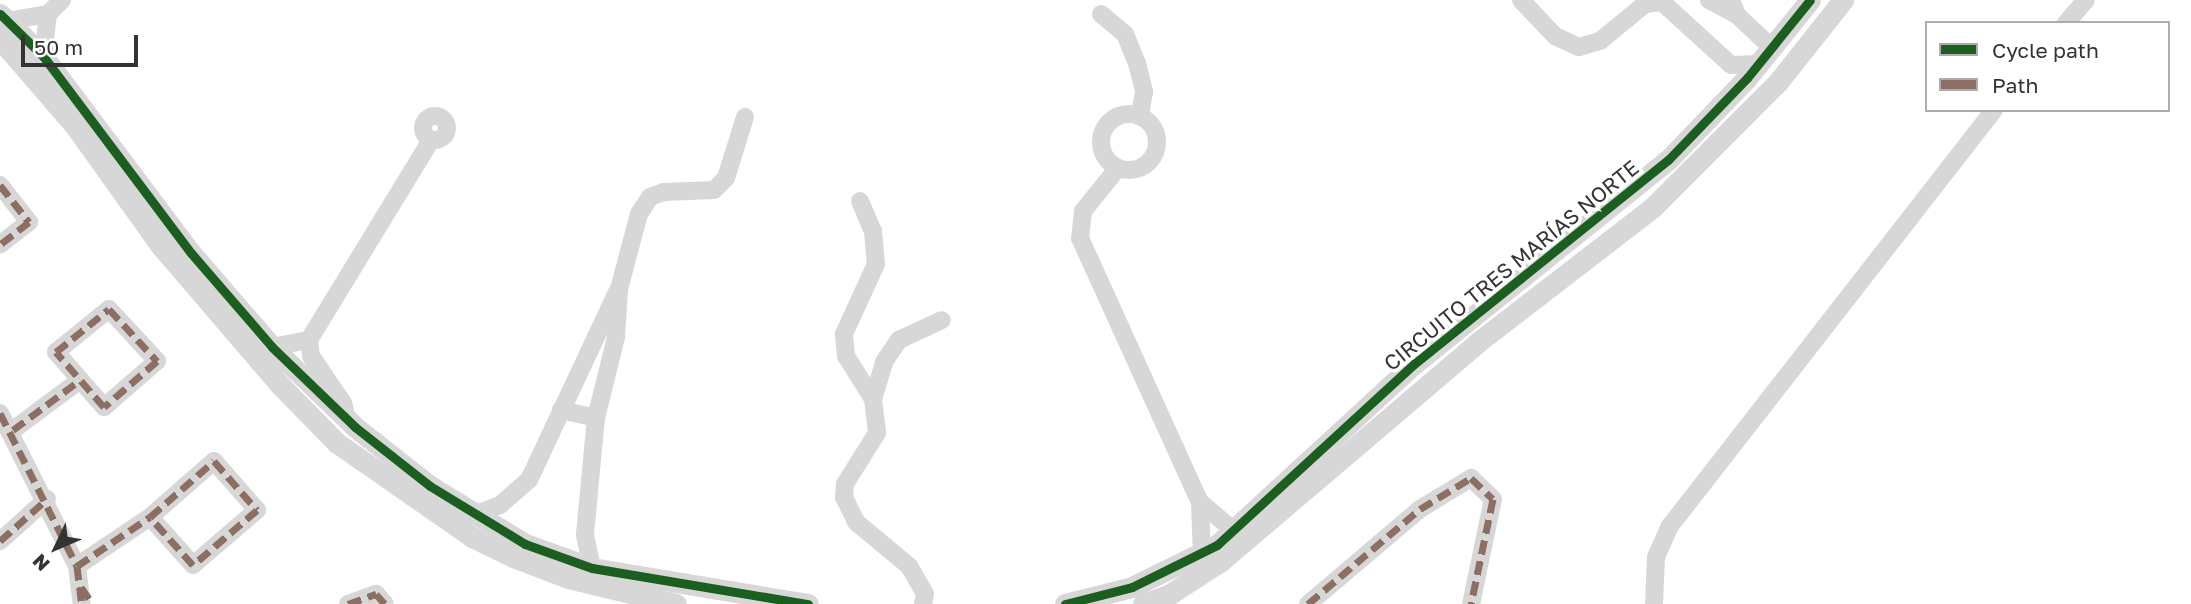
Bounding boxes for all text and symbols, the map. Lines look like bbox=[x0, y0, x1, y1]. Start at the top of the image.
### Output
scale bar bbox=[24, 21, 142, 65]
legend bbox=[1925, 21, 2170, 112]
text: 50 m bbox=[34, 34, 83, 60]
text: Cycle path bbox=[1992, 37, 2099, 63]
text: Path bbox=[1992, 72, 2039, 98]
street label: CIRCUITO TRES MARÍAS NORTE bbox=[1379, 154, 1643, 376]
north arrow bbox=[21, 513, 91, 583]
text: N bbox=[27, 550, 54, 576]

